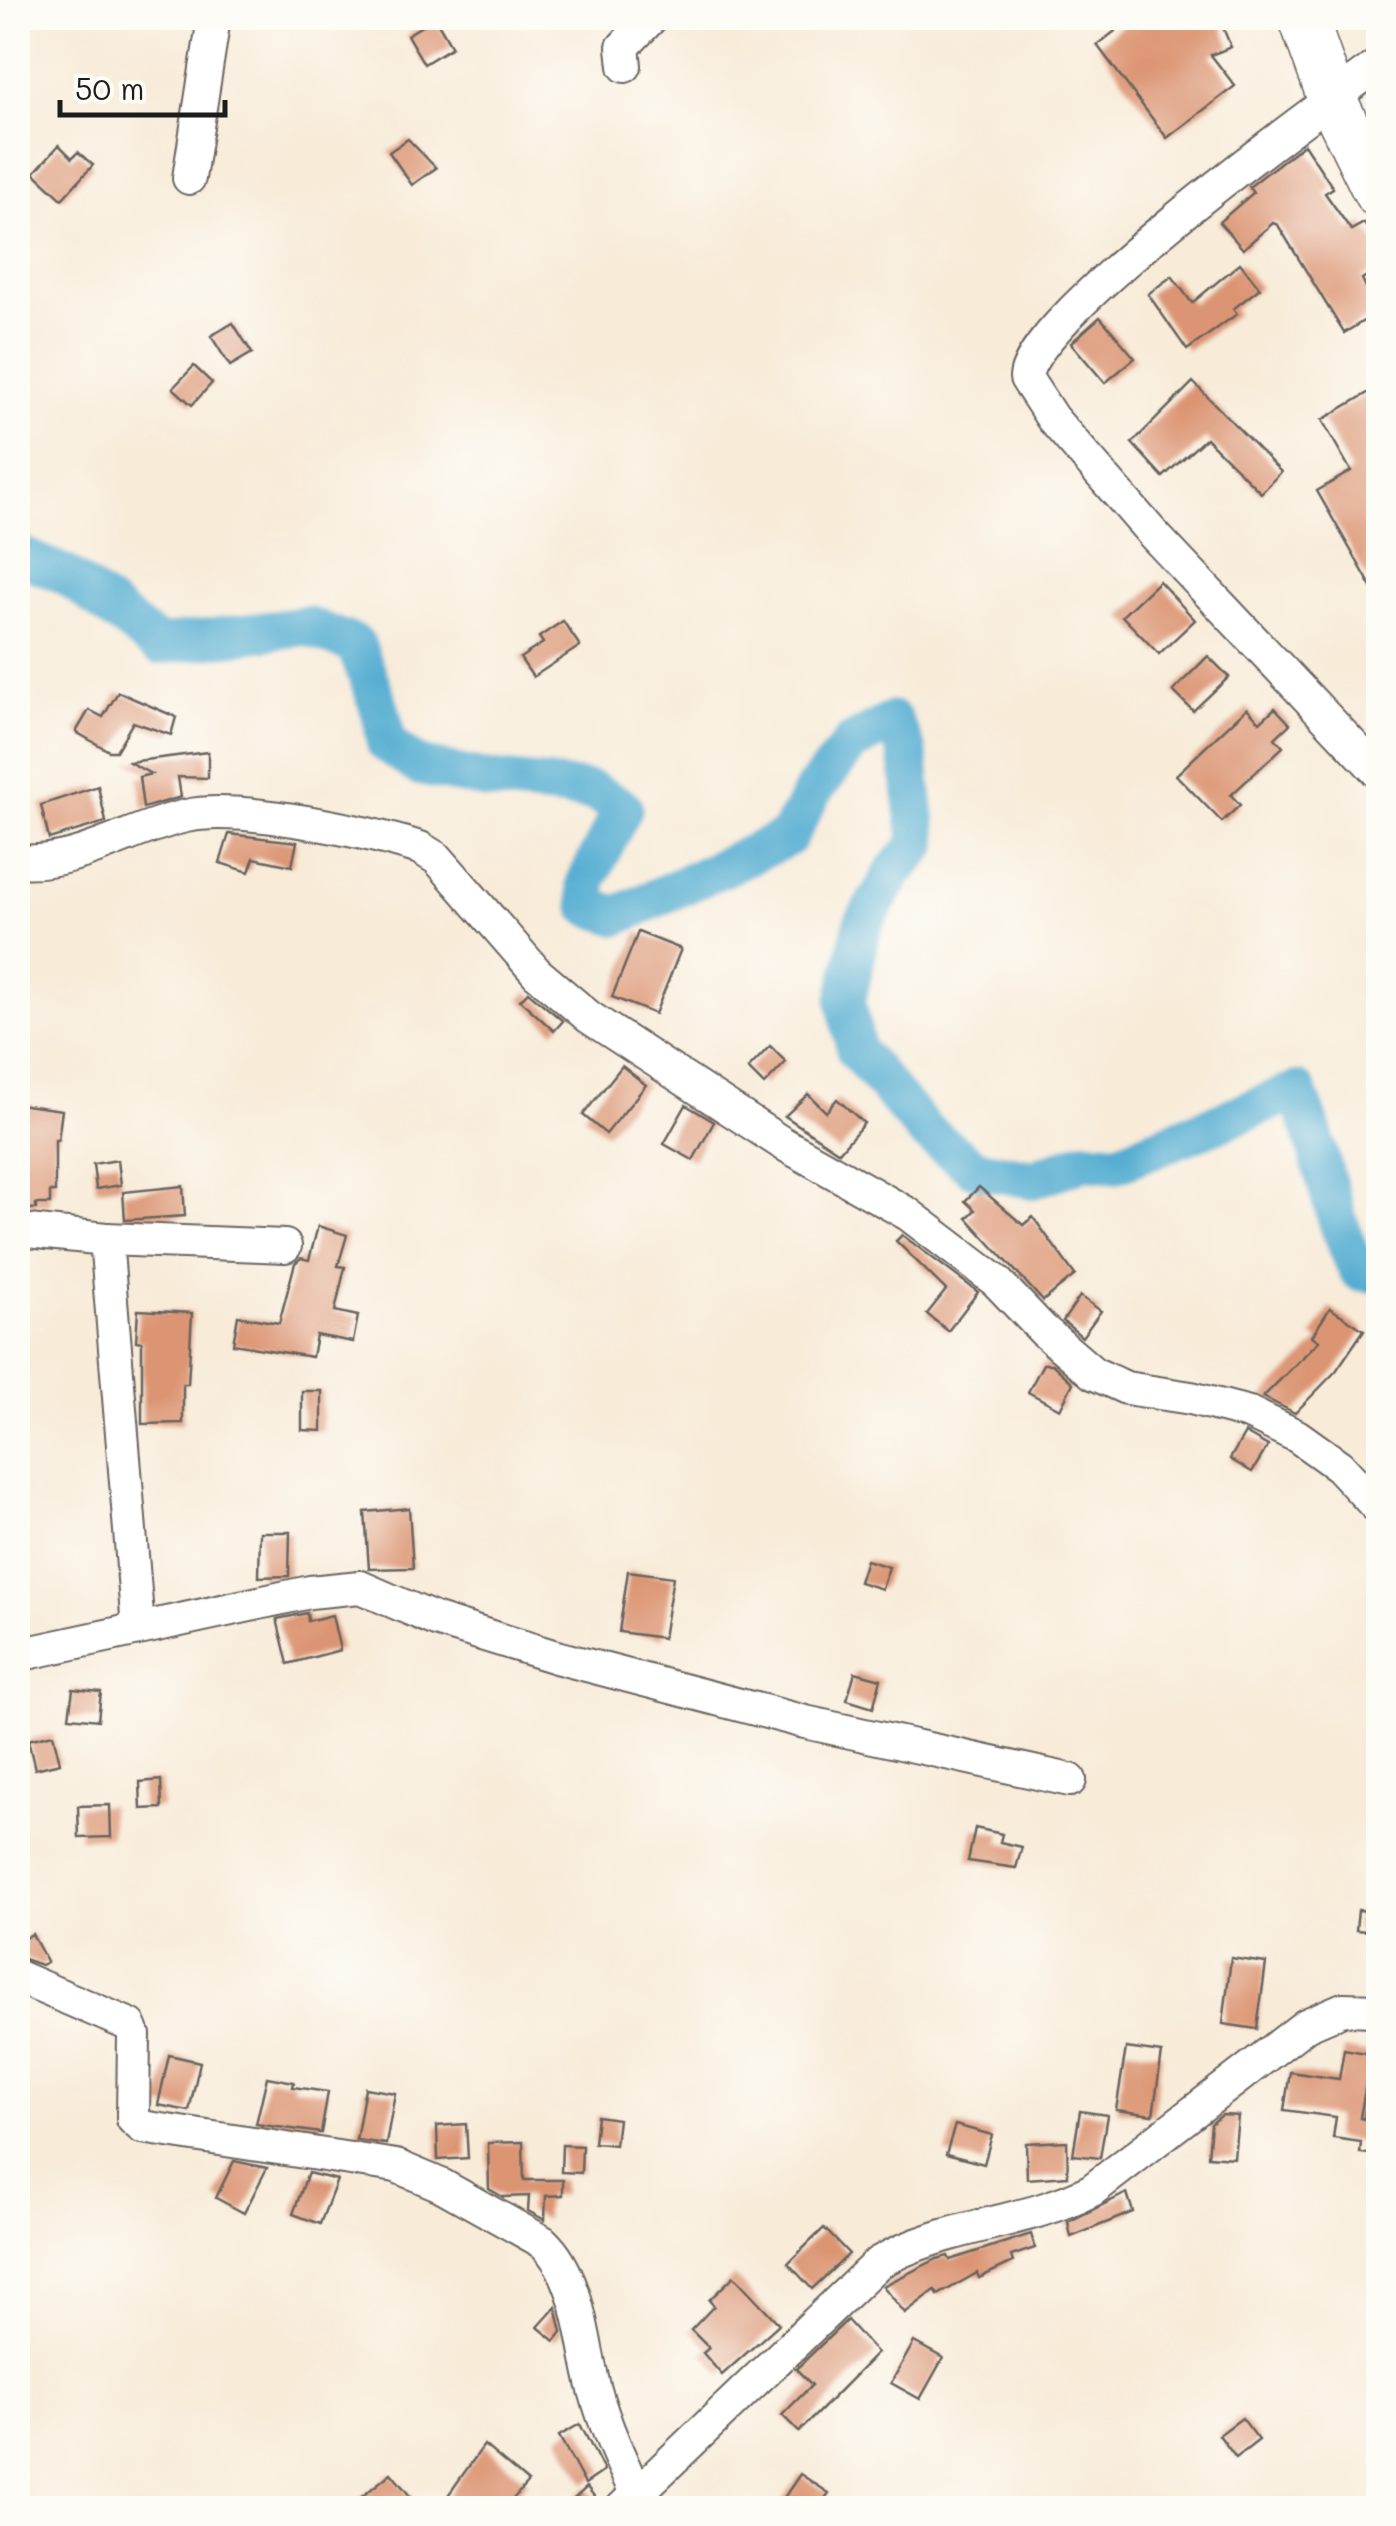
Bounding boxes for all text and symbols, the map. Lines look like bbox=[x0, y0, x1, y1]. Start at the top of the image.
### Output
scale bar bbox=[60, 55, 225, 117]
text: 50 m bbox=[75, 68, 145, 108]

